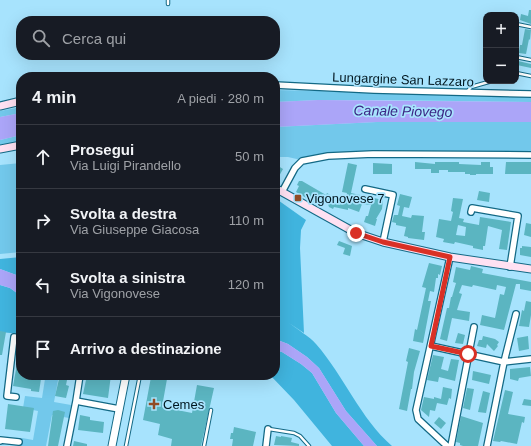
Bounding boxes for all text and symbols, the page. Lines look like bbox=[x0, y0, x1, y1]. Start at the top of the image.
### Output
map controls bbox=[483, 12, 519, 84]
button: + bbox=[483, 12, 519, 48]
search box bbox=[16, 16, 280, 60]
icon: search bbox=[30, 27, 52, 49]
text: Cerca qui bbox=[62, 30, 126, 47]
button: − bbox=[483, 48, 519, 84]
street label: Lungargine San Lazzaro bbox=[332, 70, 474, 89]
text: 4 min bbox=[32, 88, 76, 107]
text: A piedi · 280 m bbox=[177, 91, 264, 106]
water label: Canale Piovego bbox=[353, 102, 453, 120]
text: Prosegui bbox=[70, 141, 134, 158]
icon: ahead bbox=[32, 146, 54, 168]
text: 50 m bbox=[235, 149, 264, 164]
text: Via Luigi Pirandello bbox=[70, 158, 181, 173]
place label: Vigonovese 7 bbox=[306, 191, 385, 206]
marker: Vigonovese 7 bbox=[293, 193, 303, 203]
text: Svolta a destra bbox=[70, 205, 177, 222]
icon: right bbox=[32, 210, 54, 232]
text: 110 m bbox=[229, 213, 264, 228]
text: Via Giuseppe Giacosa bbox=[70, 222, 199, 237]
route end bbox=[347, 224, 365, 242]
text: Svolta a sinistra bbox=[70, 269, 185, 286]
icon: left bbox=[32, 274, 54, 296]
text: 120 m bbox=[228, 277, 264, 292]
text: Via Vigonovese bbox=[70, 286, 160, 301]
icon: arrive bbox=[32, 338, 54, 360]
text: Arrivo a destinazione bbox=[70, 340, 222, 357]
route start bbox=[459, 345, 477, 363]
place label: Cemes bbox=[163, 397, 205, 412]
marker: Cemes bbox=[148, 398, 160, 410]

